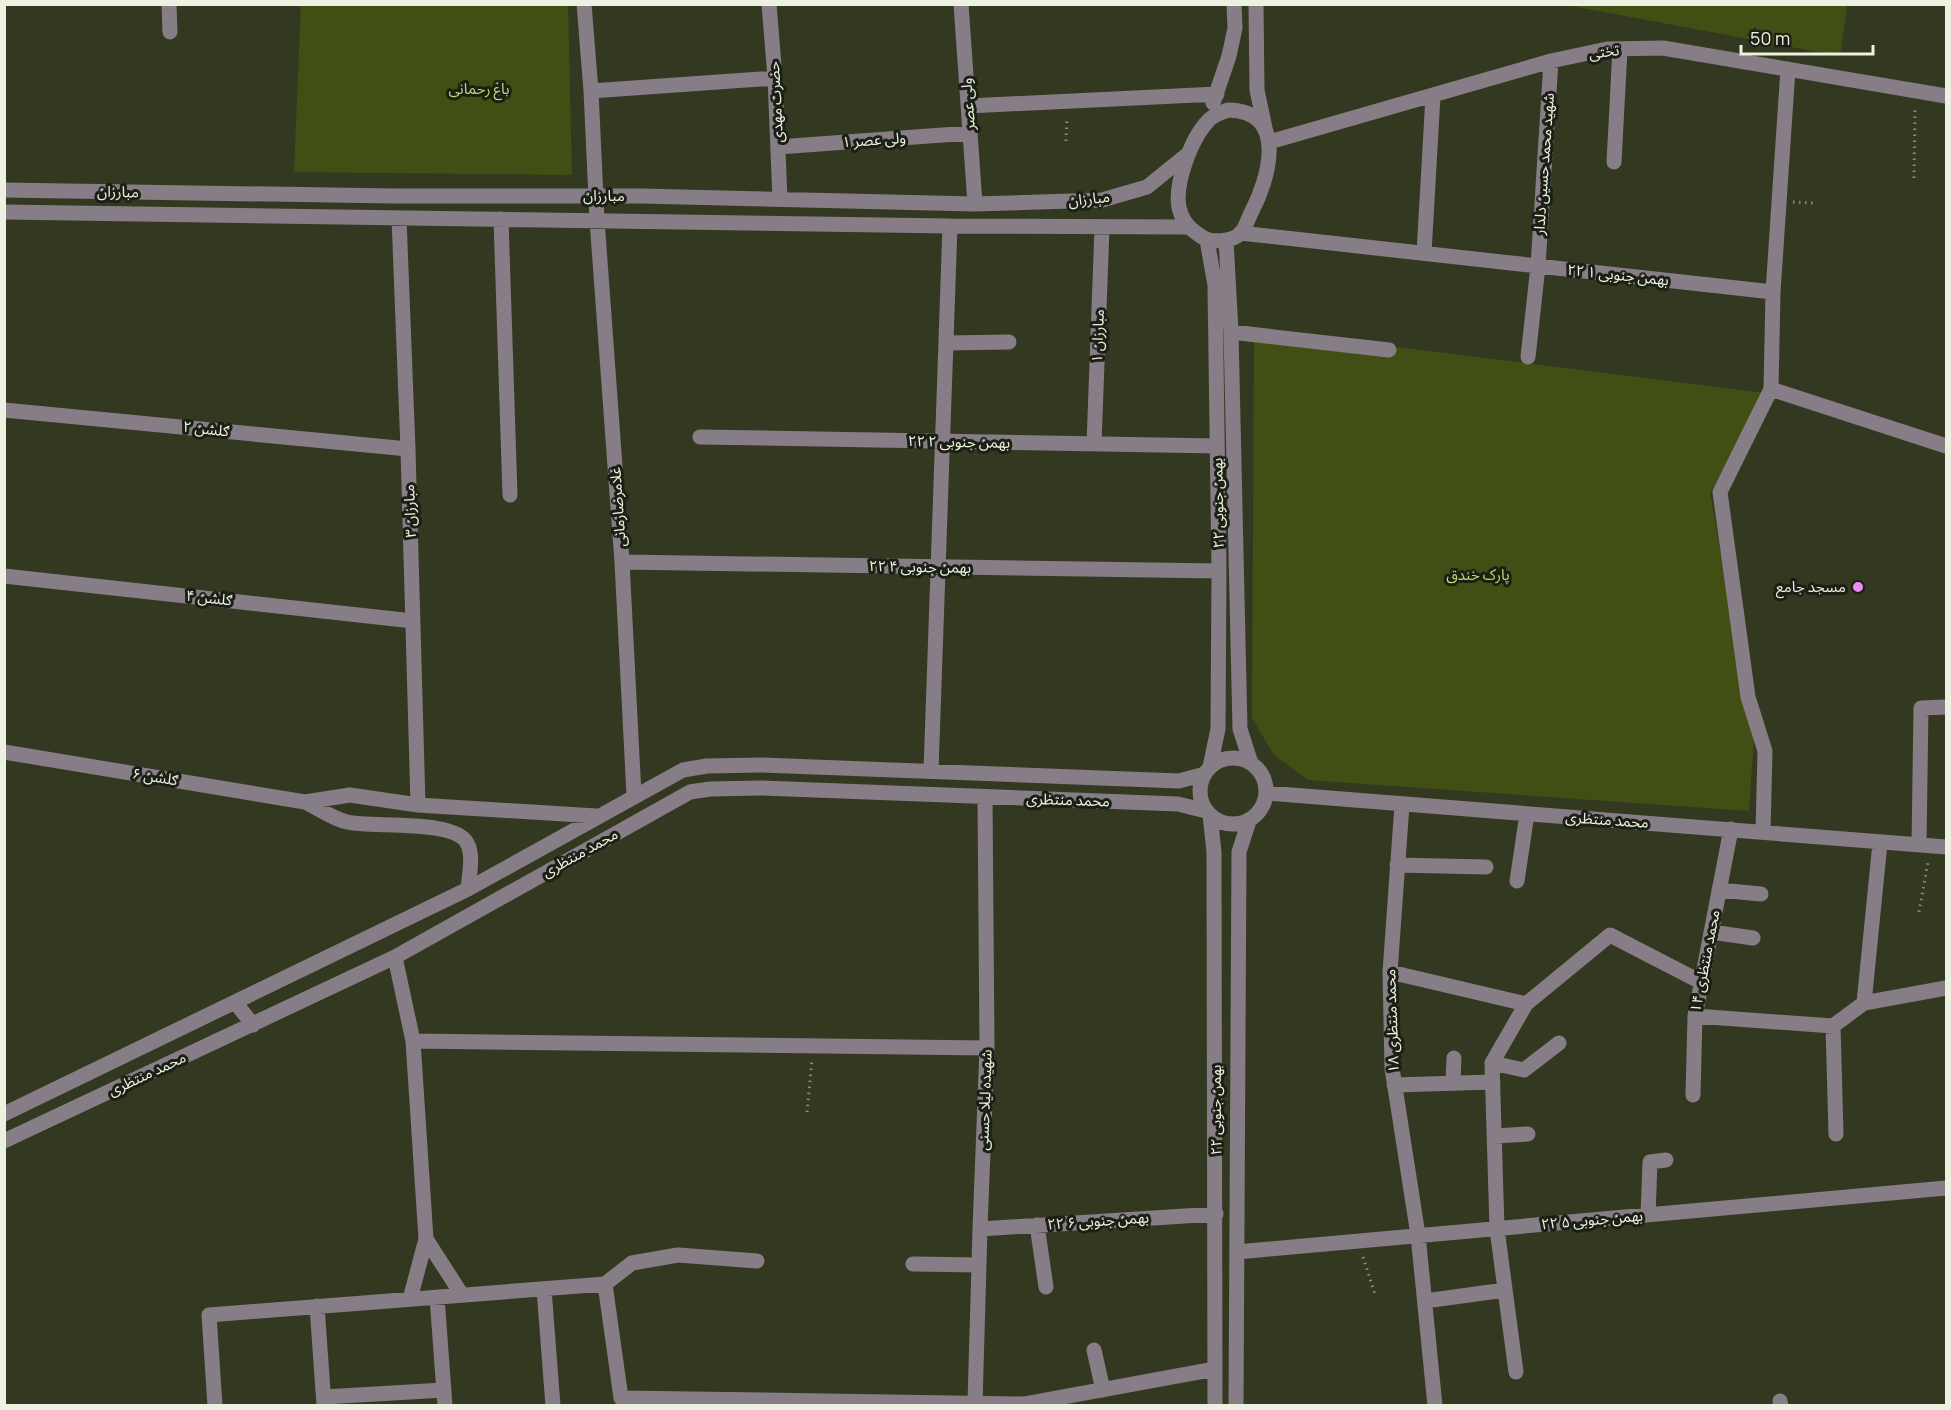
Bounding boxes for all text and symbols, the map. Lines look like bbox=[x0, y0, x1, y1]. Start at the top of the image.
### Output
scale bar bbox=[1741, 18, 1873, 56]
text: 50 m bbox=[1750, 26, 1790, 50]
street label: تختی bbox=[1587, 39, 1621, 64]
street label: حضرت مهدی bbox=[763, 60, 788, 143]
street label: ولی عصر bbox=[955, 77, 980, 132]
park label: باغ رحمانی bbox=[449, 78, 509, 101]
street label: شهید محمد حسین دلدار bbox=[1528, 92, 1559, 237]
street label: ولی عصر ۱ bbox=[841, 127, 907, 152]
street label: مبارزان bbox=[97, 181, 139, 202]
street label: مبارزان bbox=[583, 185, 625, 206]
street label: مبارزان bbox=[1067, 186, 1111, 211]
street label: ۲۲ بهمن جنوبی ۱ bbox=[1566, 259, 1670, 290]
street label: مبارزان ۱ bbox=[1086, 309, 1109, 363]
street label: ګلشن ۲ bbox=[182, 416, 231, 441]
street label: ۲۲ بهمن جنوبی ۲ bbox=[908, 430, 1010, 453]
street label: ۲۲ بهمن جنوبی bbox=[1206, 458, 1229, 548]
street label: غلامرضازمانی bbox=[604, 466, 631, 548]
street label: مبارزان ۳ bbox=[398, 484, 421, 538]
street label: ۲۲ بهمن جنوبی ۴ bbox=[869, 555, 971, 578]
park label: پارک خندق bbox=[1446, 564, 1510, 585]
place label: مسجد جامع bbox=[1776, 576, 1846, 599]
marker: مسجد جامع bbox=[1851, 580, 1865, 594]
street label: ګلشن ۴ bbox=[185, 585, 234, 610]
street label: ګلشن ۶ bbox=[131, 763, 180, 791]
street label: محمد منتظری bbox=[1026, 788, 1110, 811]
street label: محمد منتظری bbox=[1565, 806, 1650, 833]
street label: محمد منتظری bbox=[538, 823, 621, 882]
street label: محمد منتظری ۱۴ bbox=[1684, 908, 1725, 1014]
street label: محمد منتظری ۱۸ bbox=[1379, 969, 1404, 1073]
street label: محمد منتظری bbox=[104, 1046, 189, 1101]
street label: شهیده لیلا حسنی bbox=[972, 1049, 997, 1151]
street label: ۲۲ بهمن جنوبی bbox=[1205, 1065, 1226, 1155]
street label: ۲۲ بهمن جنوبی ۵ bbox=[1540, 1205, 1644, 1234]
street label: ۲۲ بهمن جنوبی ۶ bbox=[1046, 1206, 1150, 1235]

